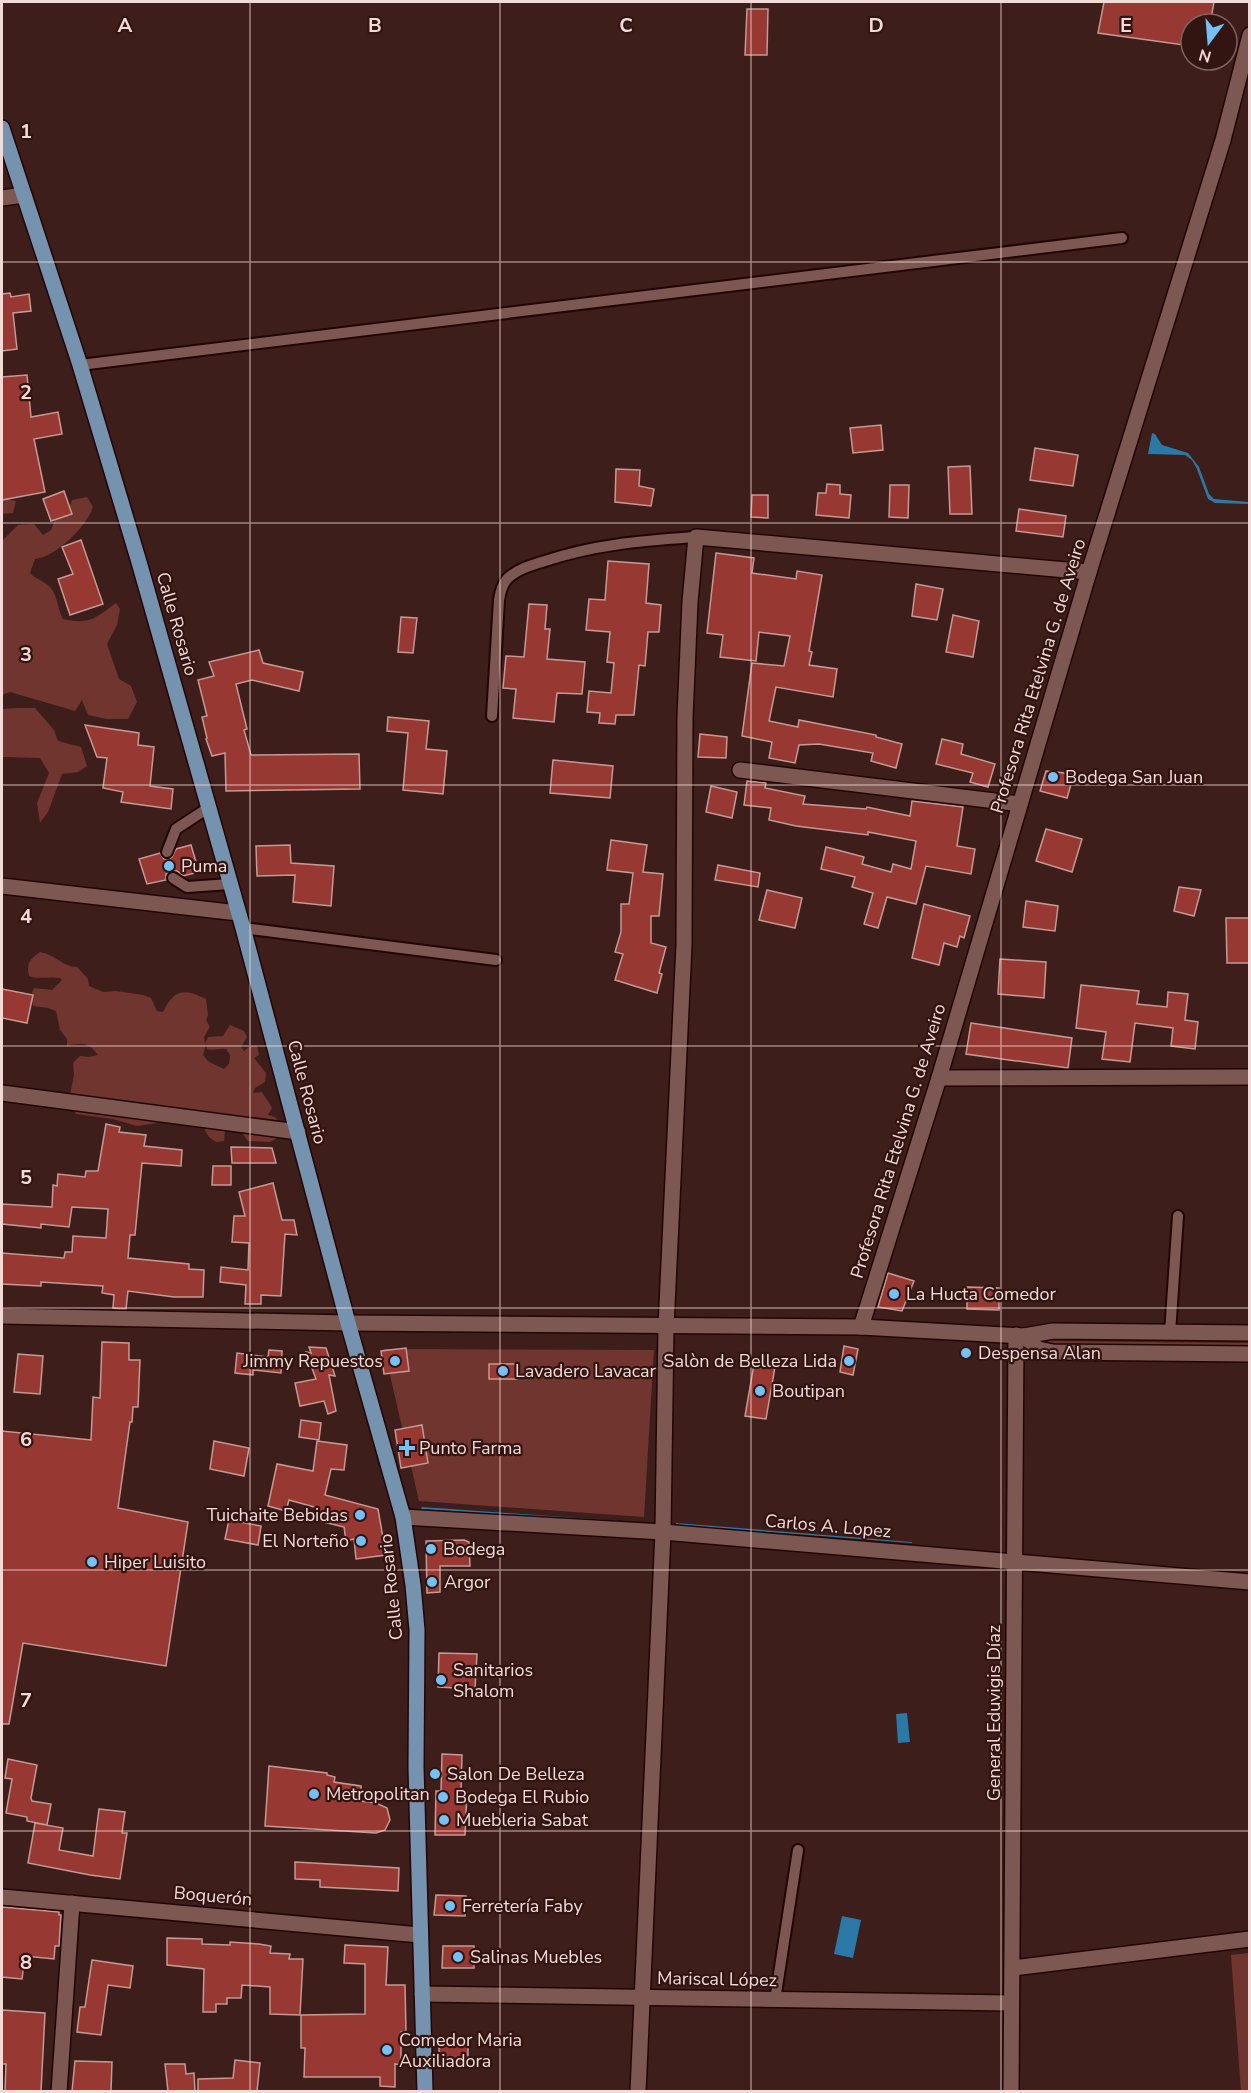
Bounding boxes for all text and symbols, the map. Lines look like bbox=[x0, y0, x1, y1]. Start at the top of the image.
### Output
text: A bbox=[118, 12, 133, 39]
text: B bbox=[368, 12, 382, 39]
text: C bbox=[619, 12, 633, 39]
text: D bbox=[868, 12, 884, 39]
text: E bbox=[1120, 12, 1132, 39]
north arrow bbox=[1179, 12, 1239, 72]
text: N bbox=[1196, 43, 1214, 68]
text: 1 bbox=[20, 118, 32, 145]
text: 2 bbox=[20, 379, 32, 406]
street label: Profesora Rita Etelvina G. de Aveiro bbox=[985, 536, 1091, 816]
street label: Calle Rosario bbox=[151, 569, 203, 679]
text: 3 bbox=[20, 641, 32, 668]
place label: Bodega San Juan bbox=[1065, 765, 1203, 789]
marker: Bodega San Juan bbox=[1046, 770, 1060, 784]
place label: Puma bbox=[181, 854, 227, 878]
marker: Puma bbox=[162, 859, 176, 873]
text: 4 bbox=[20, 903, 32, 930]
street label: Profesora Rita Etelvina G. de Aveiro bbox=[845, 1001, 951, 1281]
street label: Calle Rosario bbox=[282, 1037, 332, 1147]
text: 5 bbox=[20, 1164, 32, 1191]
place label: La Hucta Comedor bbox=[906, 1282, 1057, 1306]
marker: La Hucta Comedor bbox=[887, 1287, 901, 1301]
place label: Despensa Alan bbox=[978, 1341, 1101, 1365]
marker: Despensa Alan bbox=[959, 1346, 973, 1360]
place label: Jimmy Repuestos bbox=[242, 1349, 383, 1373]
place label: Salòn de Belleza Lida bbox=[663, 1349, 837, 1373]
marker: Jimmy Repuestos bbox=[388, 1354, 402, 1368]
marker: Salòn de Belleza Lida bbox=[842, 1354, 856, 1368]
place label: Lavadero Lavacar bbox=[515, 1359, 657, 1383]
marker: Lavadero Lavacar bbox=[496, 1364, 510, 1378]
place label: Boutipan bbox=[772, 1379, 845, 1403]
marker: Boutipan bbox=[753, 1384, 767, 1398]
text: 6 bbox=[20, 1426, 32, 1453]
place label: Punto Farma bbox=[419, 1436, 522, 1460]
marker: Punto Farma bbox=[400, 1441, 414, 1455]
place label: Tuichaite Bebidas bbox=[206, 1503, 348, 1527]
marker: Tuichaite Bebidas bbox=[353, 1508, 367, 1522]
street label: Carlos A. Lopez bbox=[764, 1509, 892, 1543]
place label: El Norteño bbox=[262, 1529, 349, 1553]
street label: Calle Rosario bbox=[373, 1533, 409, 1641]
marker: El Norteño bbox=[354, 1534, 368, 1548]
place label: Bodega bbox=[443, 1537, 505, 1561]
marker: Bodega bbox=[424, 1542, 438, 1556]
place label: Hiper Luisito bbox=[104, 1550, 206, 1574]
marker: Hiper Luisito bbox=[85, 1555, 99, 1569]
place label: Argor bbox=[444, 1570, 491, 1594]
marker: Argor bbox=[425, 1575, 439, 1589]
street label: General Eduvigis Díaz bbox=[982, 1625, 1006, 1801]
place label: Sanitarios Shalom bbox=[453, 1658, 533, 1703]
marker: Sanitarios Shalom bbox=[434, 1673, 448, 1687]
text: 7 bbox=[20, 1687, 32, 1714]
place label: Salon De Belleza bbox=[447, 1762, 585, 1786]
marker: Salon De Belleza bbox=[428, 1767, 442, 1781]
place label: Metropolitan bbox=[326, 1782, 430, 1806]
place label: Bodega El Rubio bbox=[455, 1785, 589, 1809]
marker: Metropolitan bbox=[307, 1787, 321, 1801]
marker: Bodega El Rubio bbox=[436, 1790, 450, 1804]
place label: Muebleria Sabat bbox=[456, 1808, 589, 1832]
marker: Muebleria Sabat bbox=[437, 1813, 451, 1827]
street label: Boquerón bbox=[173, 1881, 253, 1911]
place label: Ferretería Faby bbox=[462, 1894, 583, 1918]
marker: Ferretería Faby bbox=[443, 1899, 457, 1913]
place label: Salinas Muebles bbox=[470, 1945, 602, 1969]
text: 8 bbox=[20, 1949, 32, 1976]
marker: Salinas Muebles bbox=[451, 1950, 465, 1964]
street label: Mariscal López bbox=[657, 1966, 777, 1992]
place label: Comedor Maria Auxiliadora bbox=[399, 2028, 522, 2073]
marker: Comedor Maria Auxiliadora bbox=[380, 2043, 394, 2057]

